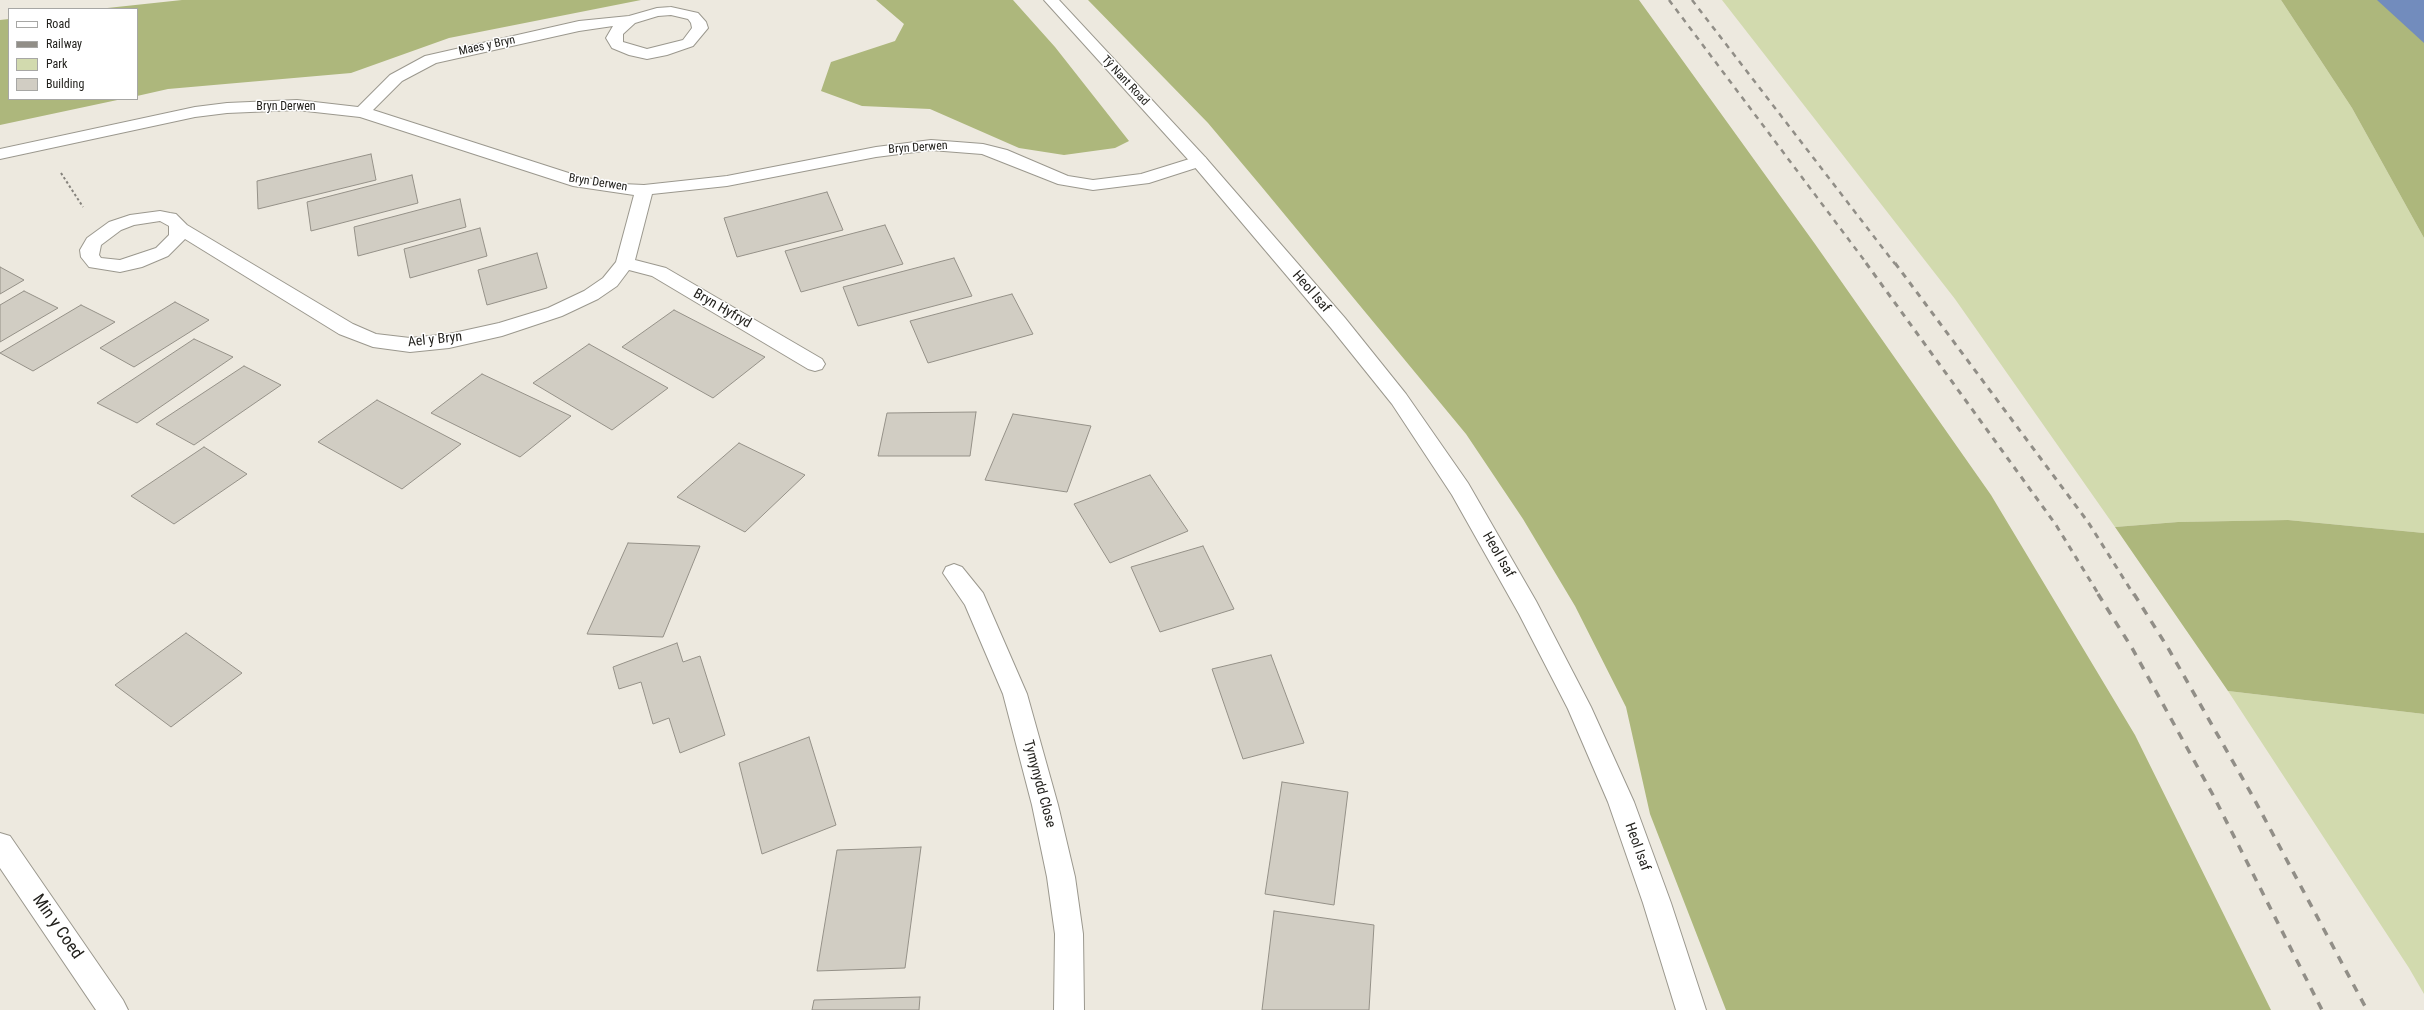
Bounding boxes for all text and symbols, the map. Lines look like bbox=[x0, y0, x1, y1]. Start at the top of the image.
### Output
legend bbox=[8, 8, 138, 100]
text: Road bbox=[46, 17, 70, 31]
street label: Maes y Bryn bbox=[457, 33, 517, 59]
text: Railway bbox=[46, 37, 82, 51]
street label: Tŷ Nant Road bbox=[1098, 53, 1152, 109]
text: Park bbox=[46, 57, 67, 71]
text: Building bbox=[46, 77, 84, 91]
street label: Bryn Derwen bbox=[256, 100, 316, 114]
street label: Bryn Derwen bbox=[888, 139, 948, 157]
street label: Bryn Derwen bbox=[568, 171, 628, 195]
street label: Heol Isaf bbox=[1288, 268, 1334, 316]
street label: Bryn Hyfryd bbox=[690, 286, 754, 332]
street label: Ael y Bryn bbox=[407, 329, 463, 351]
street label: Heol Isaf bbox=[1478, 529, 1518, 581]
street label: Tymynydd Close bbox=[1019, 738, 1059, 830]
street label: Heol Isaf bbox=[1621, 821, 1653, 873]
street label: Min y Coed bbox=[27, 891, 87, 963]

